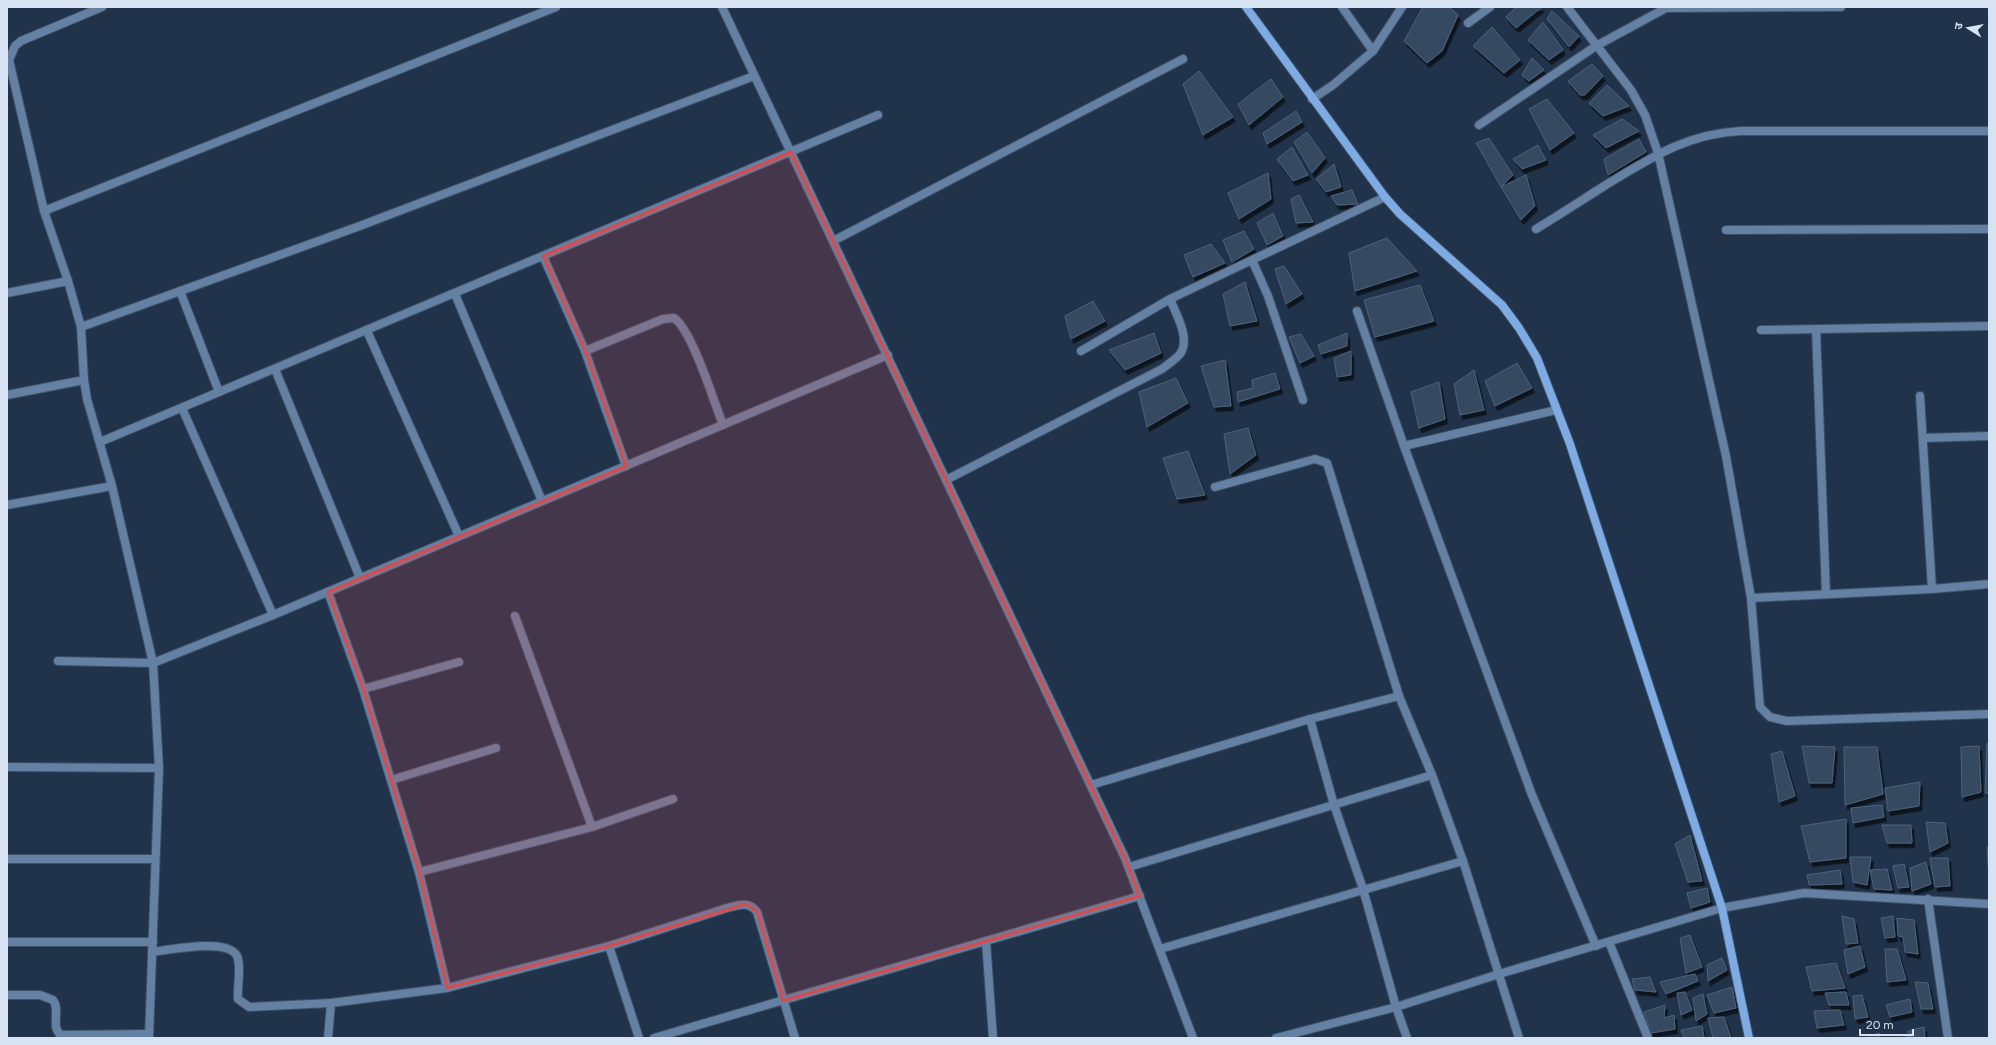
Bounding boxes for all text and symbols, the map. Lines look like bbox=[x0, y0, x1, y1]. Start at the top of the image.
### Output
north arrow bbox=[1948, 8, 1988, 48]
text: उ bbox=[1952, 21, 1966, 31]
scale bar bbox=[1860, 1011, 1913, 1037]
text: 20 m bbox=[1866, 1018, 1894, 1032]

